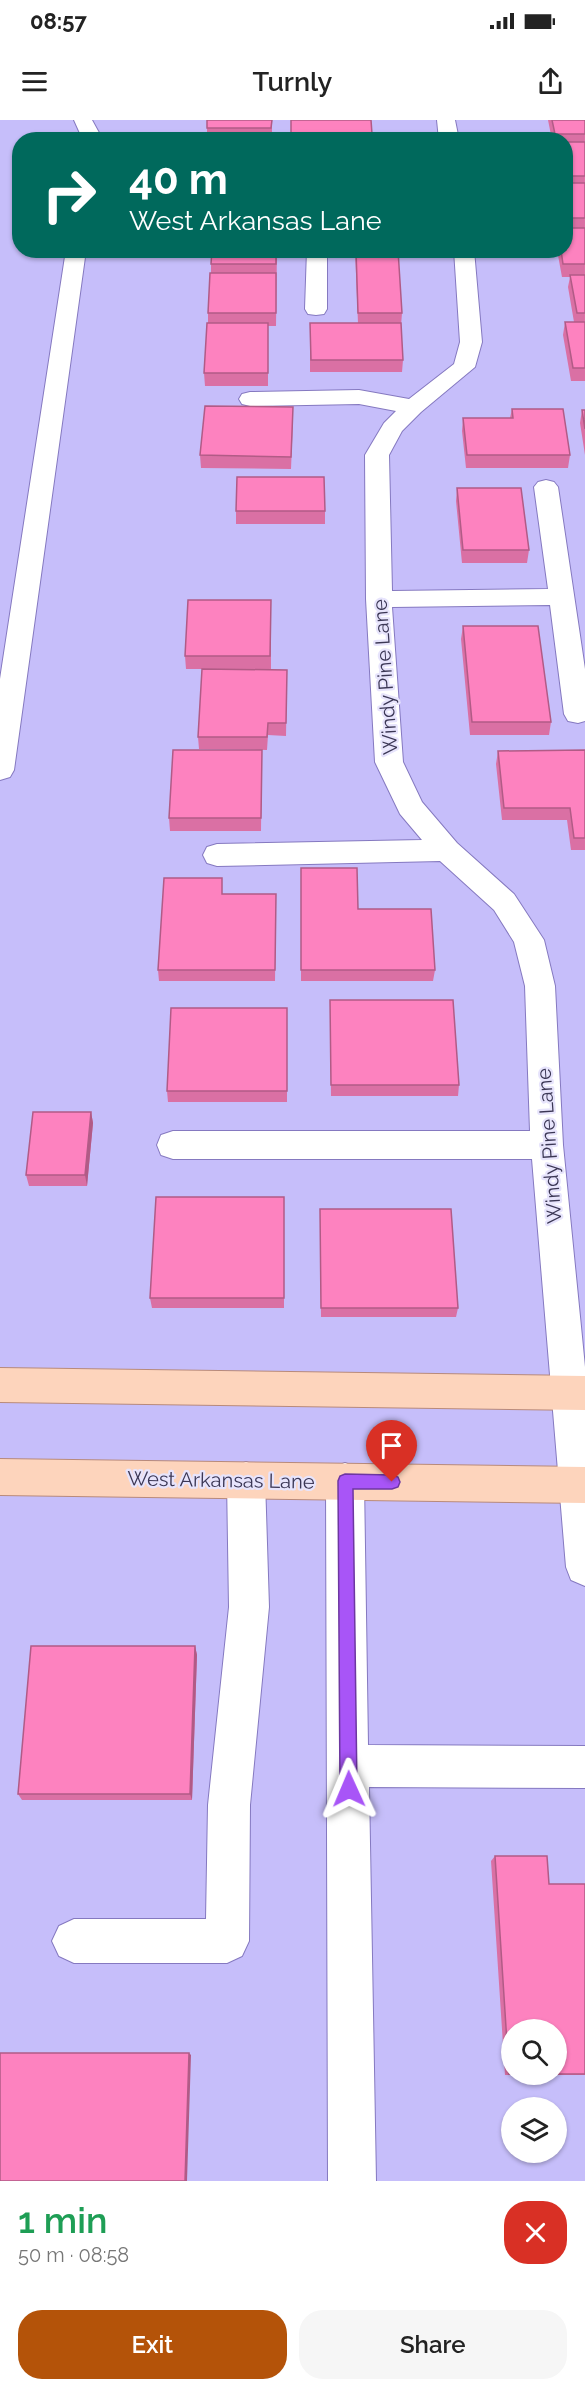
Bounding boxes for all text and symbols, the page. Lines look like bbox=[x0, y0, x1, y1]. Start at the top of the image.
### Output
text: 08:57 bbox=[30, 8, 87, 34]
icon: menu bbox=[18, 65, 51, 98]
icon: share bbox=[534, 65, 567, 98]
text: Turnly bbox=[253, 66, 332, 97]
text: 40 m bbox=[129, 155, 228, 204]
icon: right bbox=[30, 156, 108, 234]
text: West Arkansas Lane bbox=[129, 205, 382, 236]
street label: Windy Pine Lane bbox=[368, 598, 402, 756]
street label: Windy Pine Lane bbox=[532, 1067, 566, 1225]
pin bbox=[366, 1420, 417, 1482]
icon: arrive bbox=[375, 1429, 408, 1462]
street label: West Arkansas Lane bbox=[127, 1466, 315, 1494]
position arrow bbox=[317, 1757, 381, 1821]
map controls bbox=[501, 2019, 567, 2163]
button: search bbox=[501, 2019, 567, 2085]
button: layers bbox=[501, 2097, 567, 2163]
text: 1 min bbox=[18, 2199, 107, 2241]
button: close bbox=[504, 2201, 567, 2264]
text: 50 m · 08:58 bbox=[18, 2243, 129, 2267]
button: Exit bbox=[18, 2310, 287, 2379]
button: Share bbox=[299, 2310, 567, 2379]

